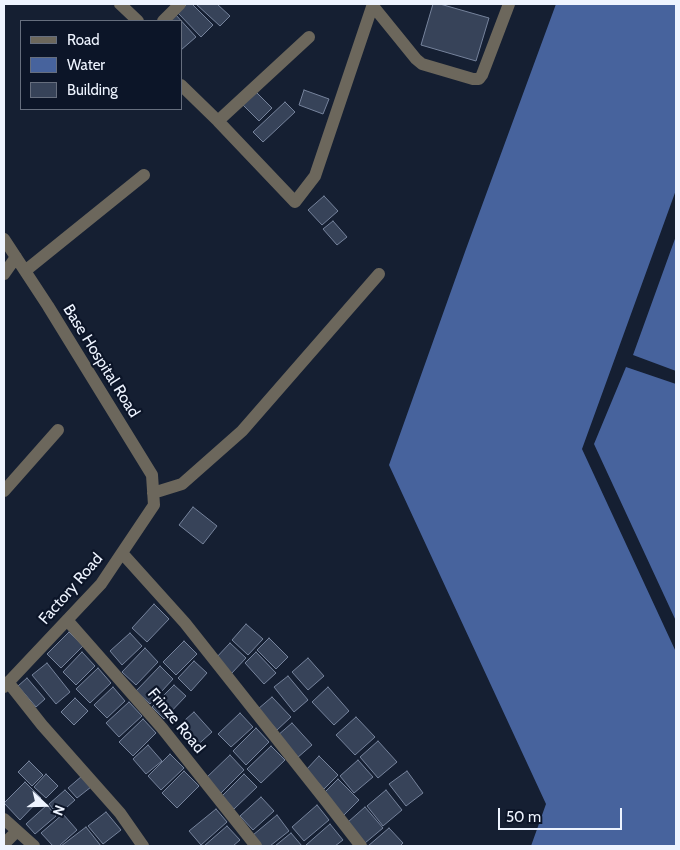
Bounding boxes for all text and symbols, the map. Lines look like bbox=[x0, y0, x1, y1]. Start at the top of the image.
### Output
legend bbox=[20, 20, 182, 110]
text: Road bbox=[67, 31, 100, 49]
text: Water bbox=[67, 56, 105, 74]
text: Building bbox=[67, 81, 118, 99]
street label: Base Hospital Road bbox=[59, 301, 143, 421]
street label: Factory Road bbox=[35, 550, 107, 628]
street label: Frinze Road bbox=[143, 685, 209, 757]
north arrow bbox=[20, 780, 70, 830]
scale bar bbox=[500, 798, 624, 830]
text: N bbox=[49, 803, 69, 818]
text: 50 m bbox=[506, 808, 541, 826]

